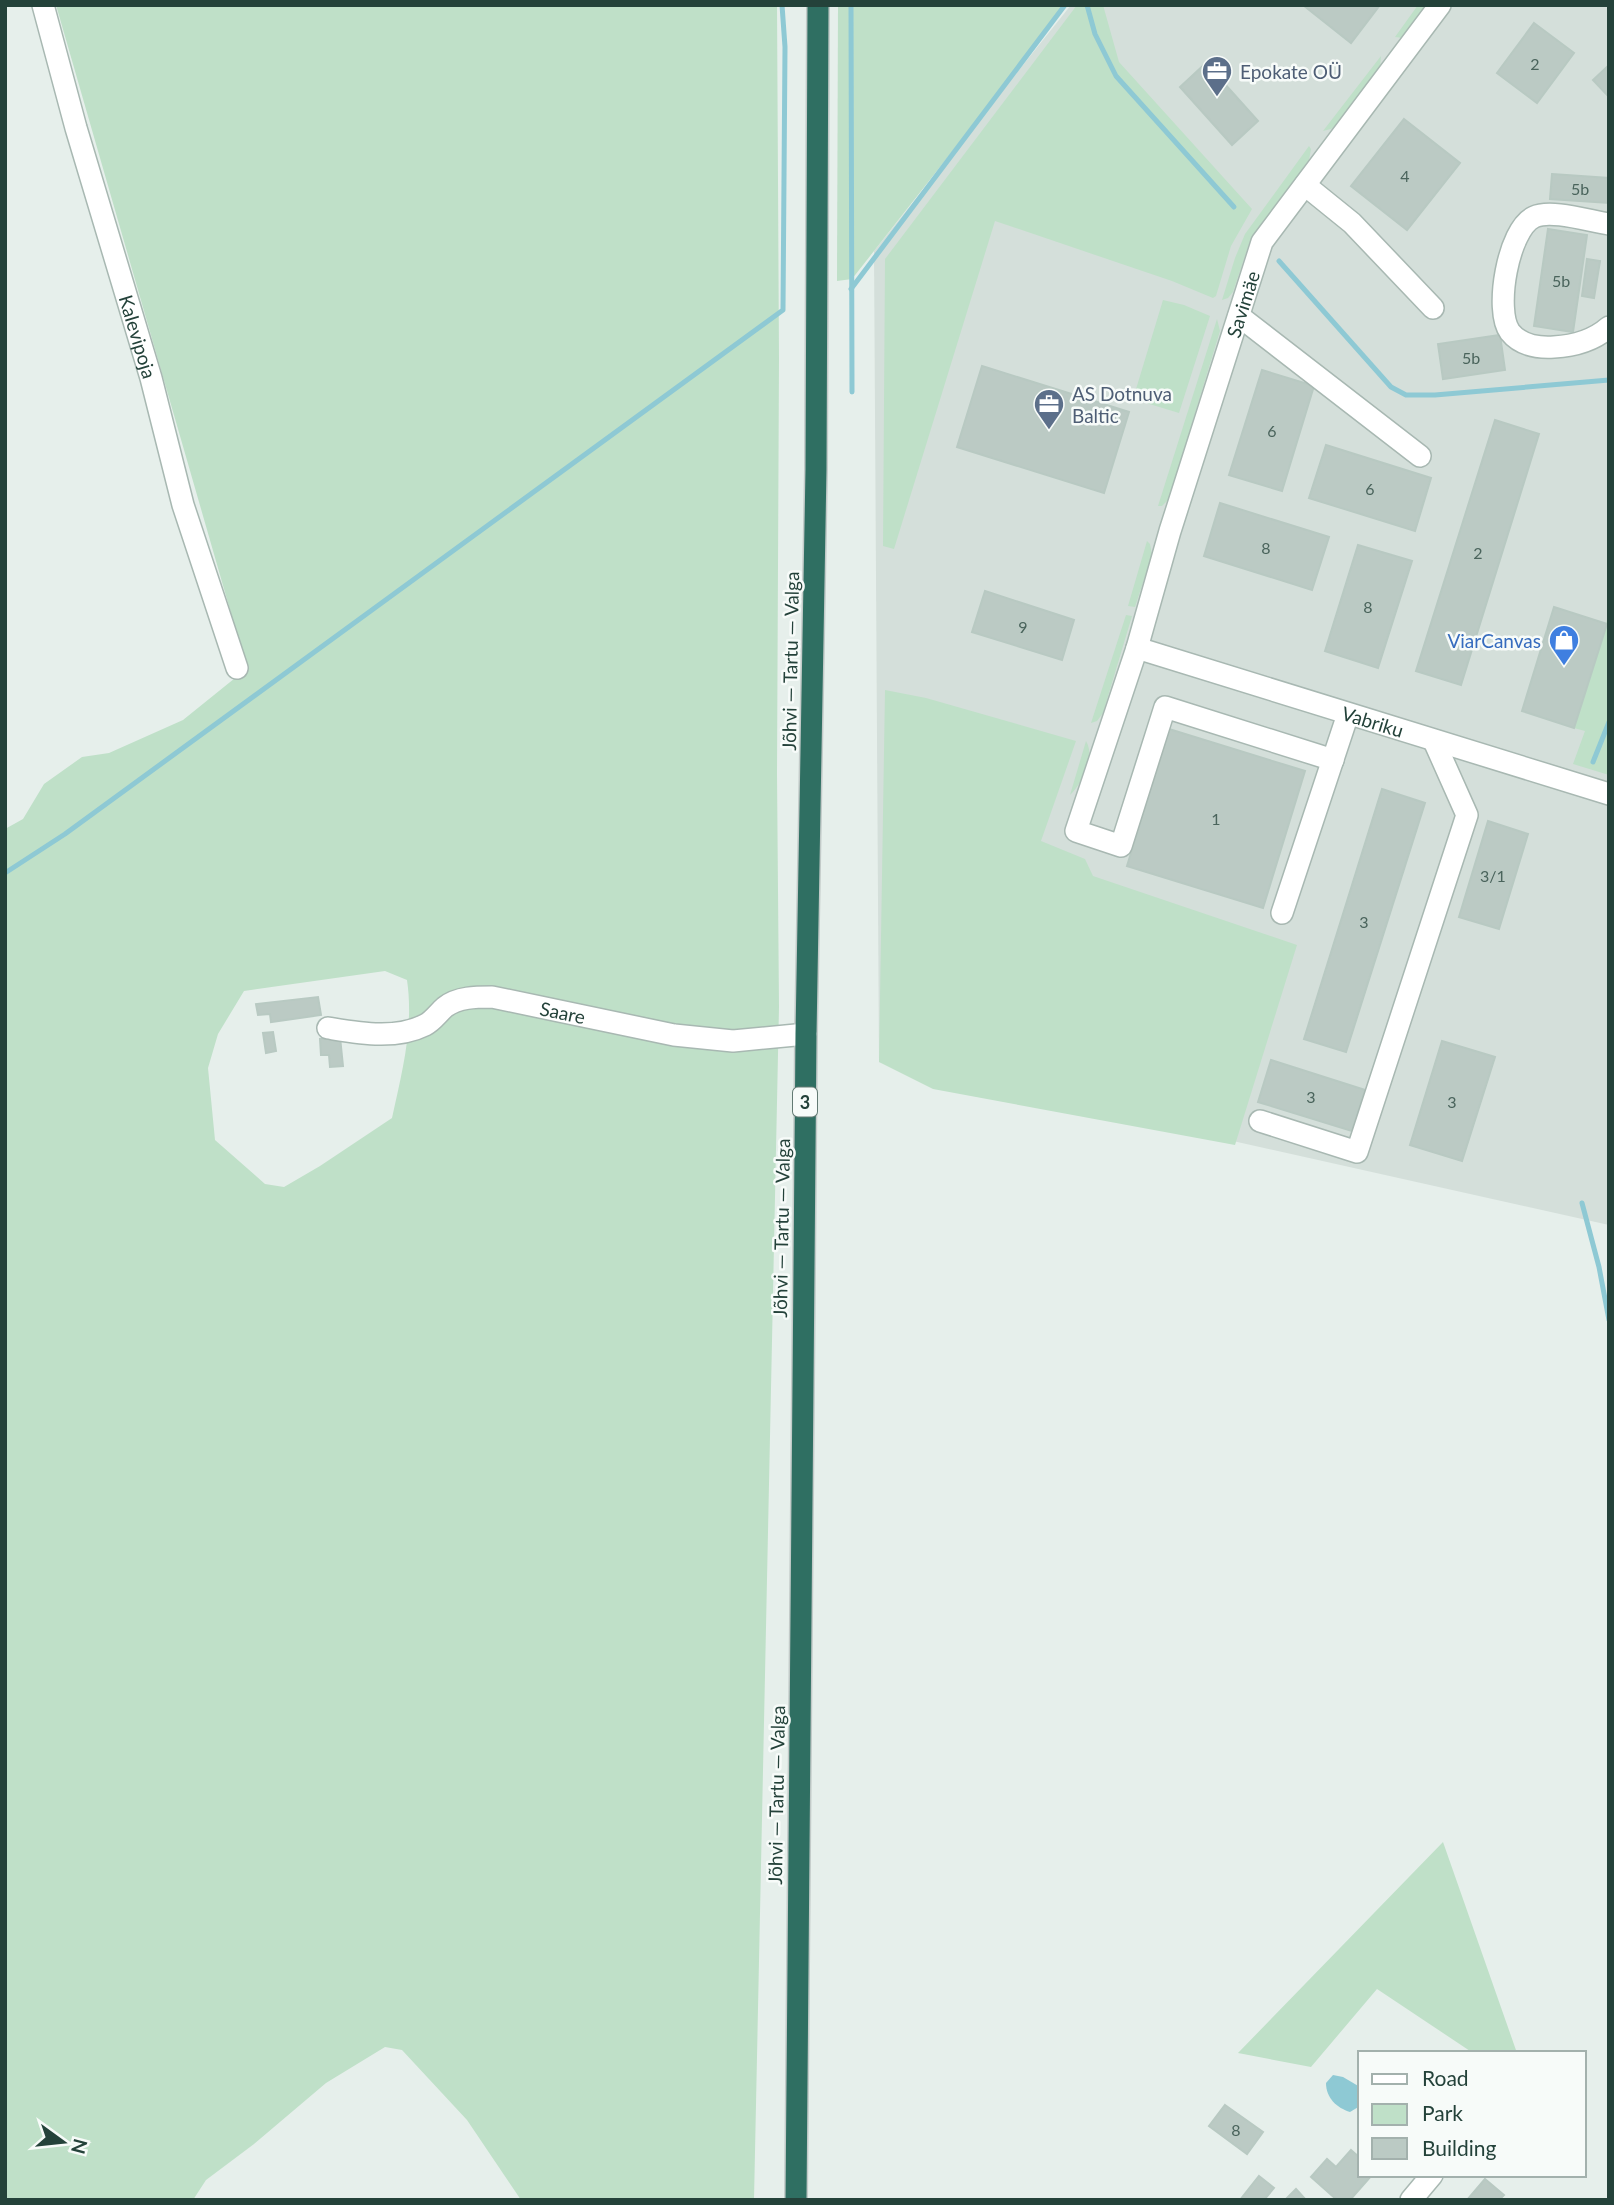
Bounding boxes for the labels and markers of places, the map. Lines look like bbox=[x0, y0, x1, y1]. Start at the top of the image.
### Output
office icon: Epokate OÜ bbox=[1200, 54, 1234, 98]
place label: Epokate OÜ bbox=[1240, 60, 1342, 83]
place label: AS Dotnuva Baltic bbox=[1072, 382, 1172, 427]
office icon: AS Dotnuva Baltic bbox=[1032, 387, 1066, 431]
shop icon: ViarCanvas bbox=[1547, 623, 1581, 667]
place label: ViarCanvas bbox=[1447, 629, 1541, 652]

